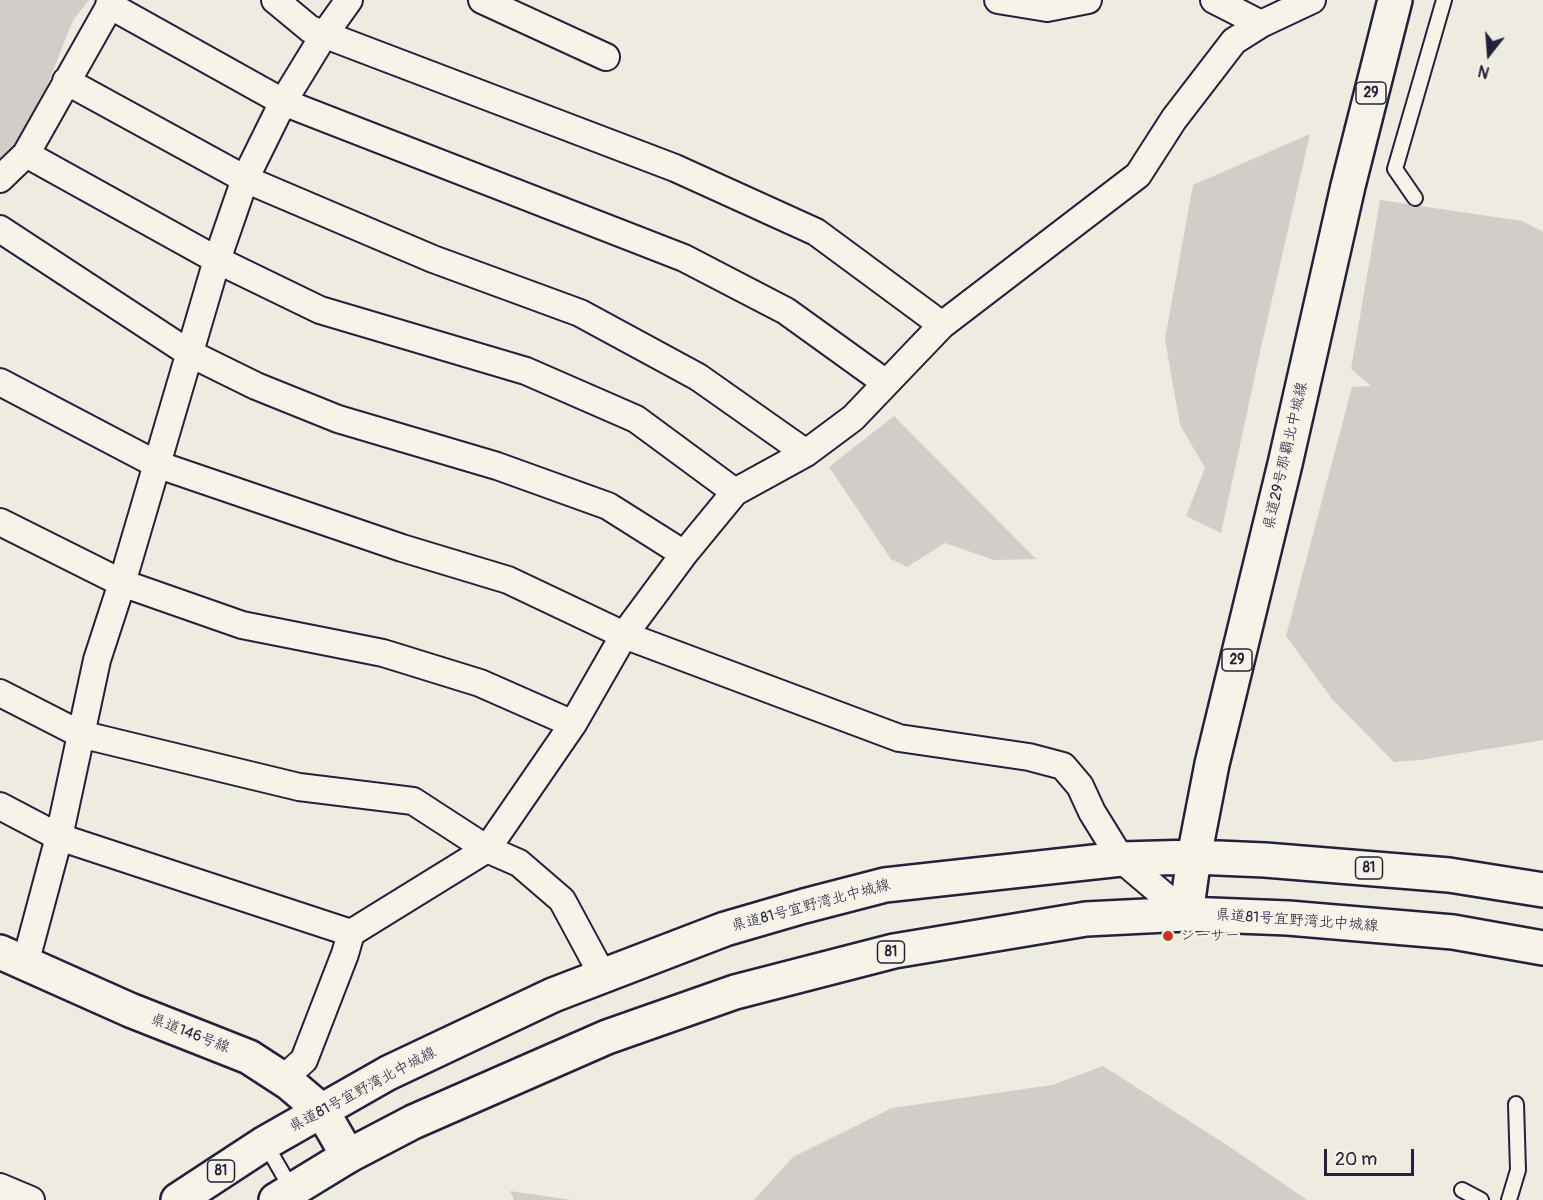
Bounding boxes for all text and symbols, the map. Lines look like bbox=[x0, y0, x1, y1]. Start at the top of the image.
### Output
north arrow bbox=[1459, 24, 1519, 84]
text: N bbox=[1476, 60, 1492, 82]
road number: 29 bbox=[1356, 82, 1386, 104]
street label: 県道29号那覇北中城線 bbox=[1260, 380, 1312, 532]
road number: 29 bbox=[1222, 649, 1252, 671]
road number: 81 bbox=[1356, 857, 1382, 879]
street label: 県道81号宜野湾北中城線 bbox=[730, 876, 892, 936]
street label: 県道81号宜野湾北中城線 bbox=[1215, 906, 1379, 936]
place label: シーサー bbox=[1180, 927, 1240, 945]
marker: シーサー bbox=[1161, 929, 1175, 943]
road number: 81 bbox=[878, 941, 904, 963]
street label: 県道146号線 bbox=[148, 1011, 232, 1057]
street label: 県道81号宜野湾北中城線 bbox=[287, 1044, 439, 1136]
scale bar bbox=[1327, 1137, 1417, 1175]
text: 20 m bbox=[1335, 1148, 1377, 1171]
road number: 81 bbox=[208, 1160, 234, 1182]

